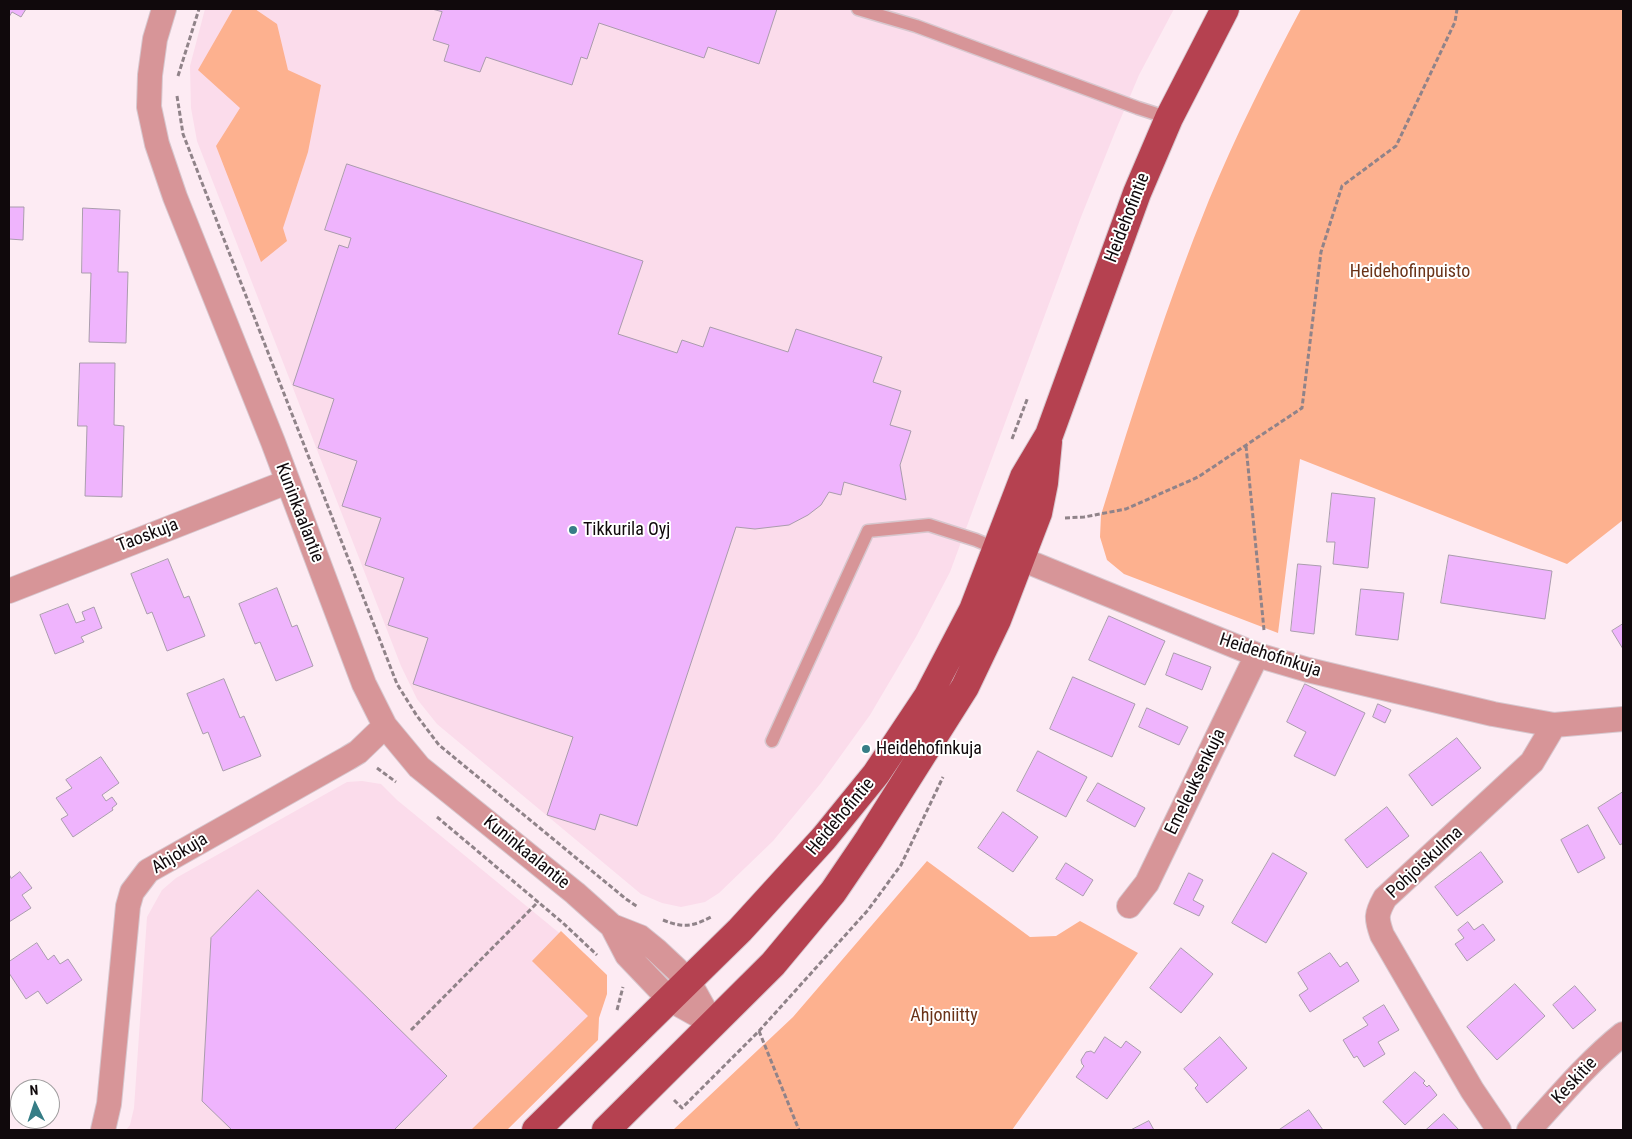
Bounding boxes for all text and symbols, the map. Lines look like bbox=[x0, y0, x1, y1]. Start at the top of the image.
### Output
street label: Heidehofintie bbox=[1101, 170, 1155, 266]
park label: Heidehofinpuisto bbox=[1350, 261, 1470, 283]
street label: Kuninkaalantie bbox=[270, 460, 328, 566]
street label: Taoskuja bbox=[114, 515, 182, 557]
place label: Tikkurila Oyj bbox=[583, 519, 670, 541]
marker: Tikkurila Oyj bbox=[567, 524, 579, 536]
street label: Heidehofinkuja bbox=[1216, 629, 1324, 683]
street label: Emeleuksenkuja bbox=[1161, 726, 1231, 838]
place label: Heidehofinkuja bbox=[876, 738, 982, 760]
marker: Heidehofinkuja bbox=[860, 743, 872, 755]
street label: Heidehofintie bbox=[802, 774, 880, 860]
street label: Kuninkaalantie bbox=[479, 812, 573, 894]
street label: Pohjoiskulma bbox=[1382, 822, 1468, 904]
street label: Ahjokuja bbox=[148, 829, 212, 879]
park label: Ahjoniitty bbox=[910, 1005, 978, 1027]
street label: Keskitie bbox=[1548, 1053, 1602, 1109]
north arrow bbox=[10, 1079, 60, 1129]
text: N bbox=[29, 1082, 39, 1098]

